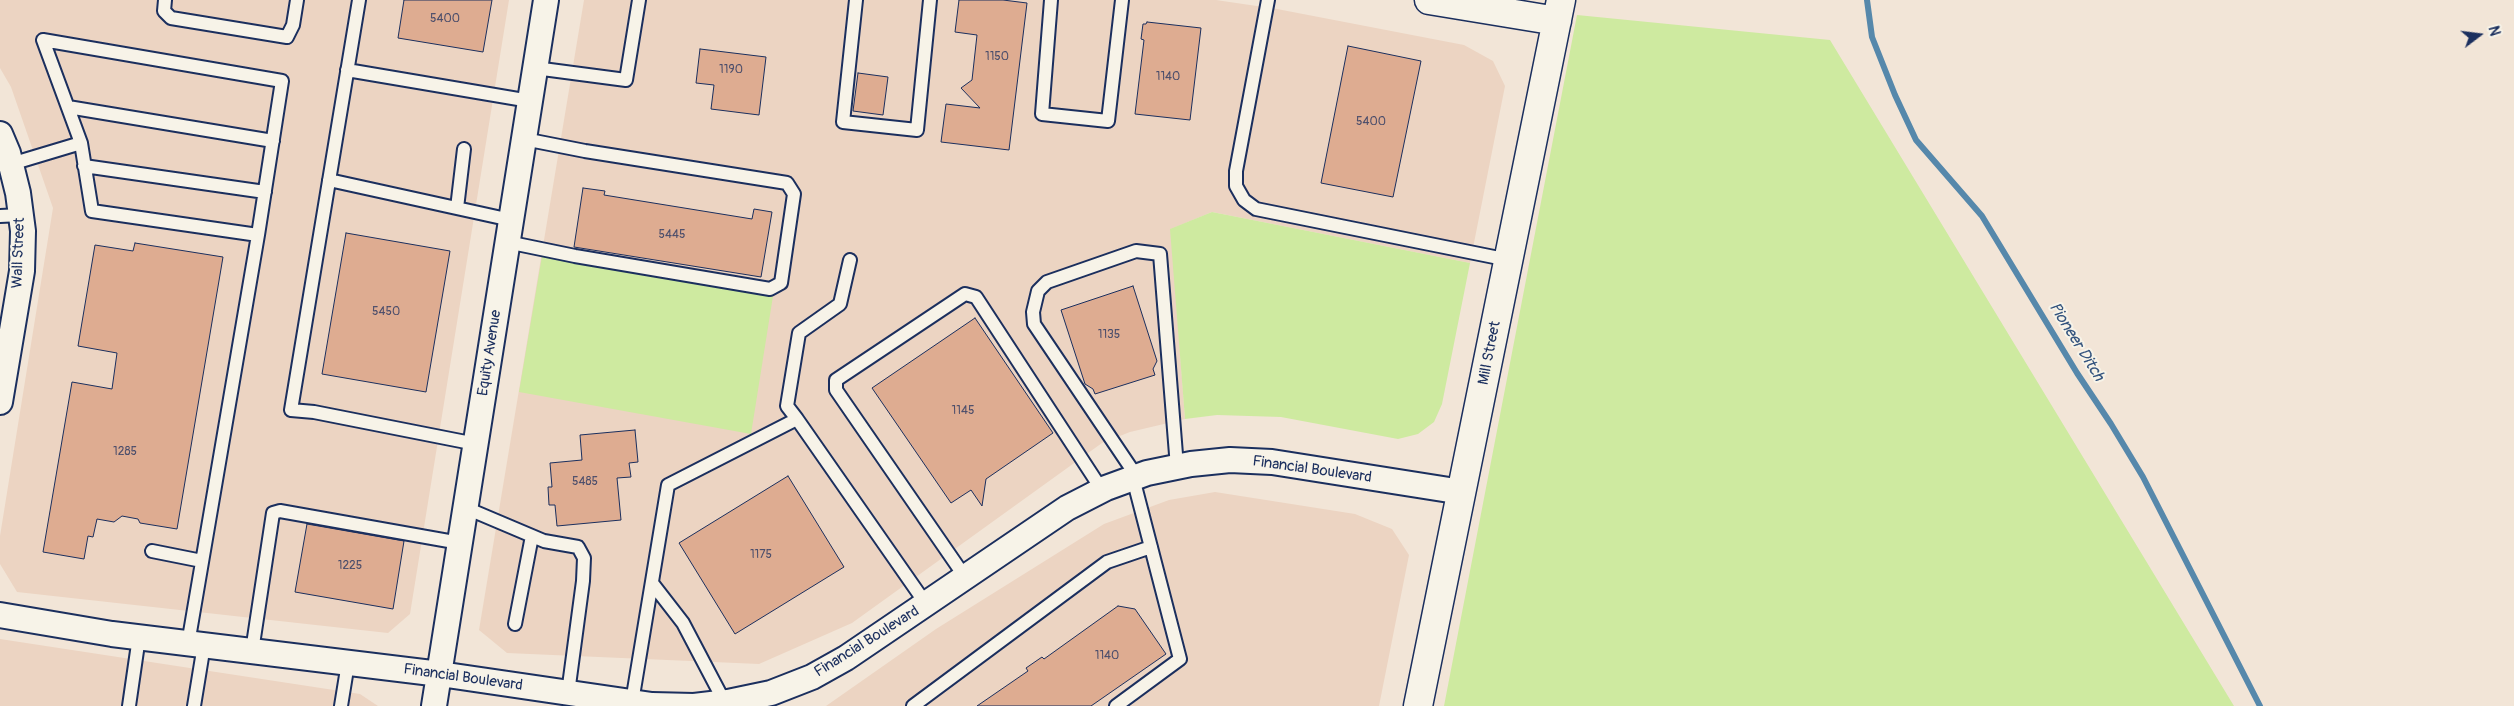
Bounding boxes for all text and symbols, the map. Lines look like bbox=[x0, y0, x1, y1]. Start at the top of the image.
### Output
north arrow bbox=[2454, 10, 2504, 60]
house number: 5400 bbox=[430, 12, 460, 26]
text: N bbox=[2485, 24, 2503, 38]
house number: 1150 bbox=[985, 50, 1009, 64]
house number: 1190 bbox=[719, 63, 743, 77]
house number: 1140 bbox=[1156, 70, 1180, 84]
house number: 5400 bbox=[1356, 115, 1386, 129]
street label: Wall Street bbox=[9, 217, 29, 289]
house number: 5445 bbox=[659, 228, 685, 242]
water label: Pioneer Ditch bbox=[2044, 299, 2108, 385]
house number: 5450 bbox=[372, 305, 400, 319]
street label: Equity Avenue bbox=[474, 309, 506, 397]
street label: Mill Street bbox=[1475, 320, 1505, 386]
house number: 1135 bbox=[1098, 328, 1120, 342]
house number: 1145 bbox=[952, 404, 974, 418]
house number: 1285 bbox=[113, 445, 137, 459]
street label: Financial Boulevard bbox=[1251, 453, 1373, 487]
house number: 5485 bbox=[572, 475, 598, 489]
house number: 1175 bbox=[750, 548, 772, 562]
house number: 1225 bbox=[338, 559, 362, 573]
street label: Financial Boulevard bbox=[811, 602, 923, 682]
house number: 1140 bbox=[1095, 649, 1119, 663]
street label: Financial Boulevard bbox=[402, 661, 524, 695]

